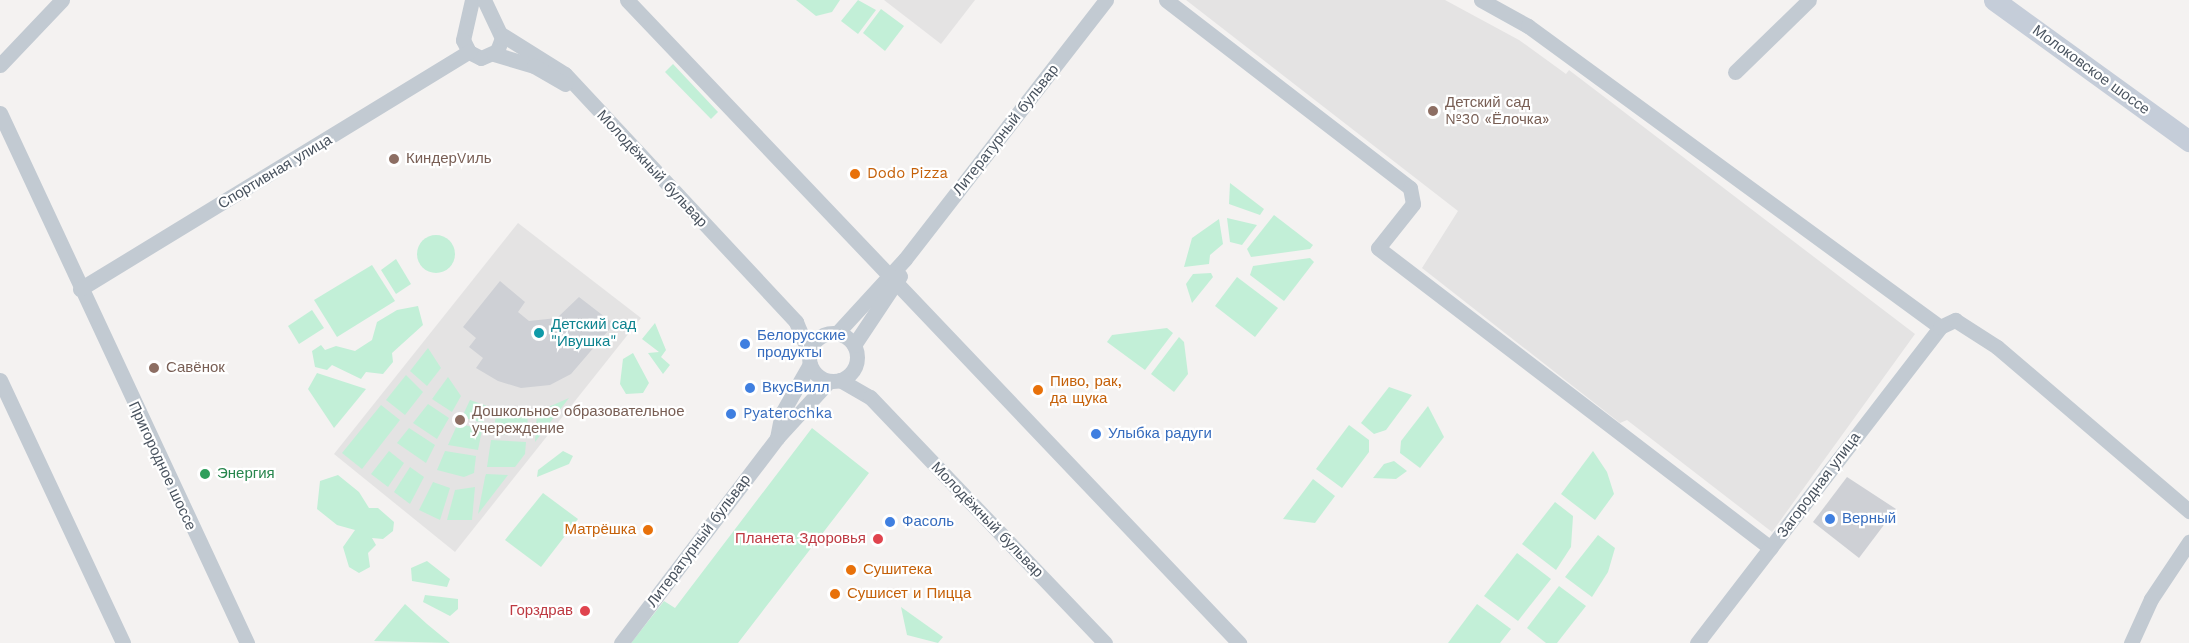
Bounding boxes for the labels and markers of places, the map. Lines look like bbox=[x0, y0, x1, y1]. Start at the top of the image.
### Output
place label: Детский сад №30 «Ёлочка» bbox=[1445, 93, 1549, 128]
marker: Детский сад №30 «Ёлочка» bbox=[1426, 104, 1440, 118]
place label: КиндерVиль bbox=[406, 150, 492, 168]
marker: КиндерVиль bbox=[387, 152, 401, 166]
place label: Dodo Pizza bbox=[867, 165, 948, 183]
marker: Dodo Pizza bbox=[848, 167, 862, 181]
place label: Детский сад "Ивушка" bbox=[551, 315, 636, 350]
marker: Детский сад "Ивушка" bbox=[532, 326, 546, 340]
place label: Белорусские продукты bbox=[757, 326, 846, 361]
marker: Белорусские продукты bbox=[738, 337, 752, 351]
place label: Савёнок bbox=[166, 359, 225, 377]
marker: Савёнок bbox=[147, 361, 161, 375]
place label: Пиво, рак, да щука bbox=[1050, 372, 1122, 407]
place label: ВкусВилл bbox=[762, 379, 829, 397]
marker: ВкусВилл bbox=[743, 381, 757, 395]
marker: Пиво, рак, да щука bbox=[1031, 383, 1045, 397]
place label: Дошкольное образовательное учереждение bbox=[472, 402, 684, 437]
place label: Pyaterochka bbox=[743, 405, 832, 423]
marker: Pyaterochka bbox=[724, 407, 738, 421]
marker: Дошкольное образовательное учереждение bbox=[453, 413, 467, 427]
place label: Улыбка радуги bbox=[1108, 425, 1212, 443]
marker: Улыбка радуги bbox=[1089, 427, 1103, 441]
place label: Энергия bbox=[217, 465, 275, 483]
marker: Энергия bbox=[198, 467, 212, 481]
place label: Верный bbox=[1842, 510, 1896, 528]
marker: Верный bbox=[1823, 512, 1837, 526]
place label: Фасоль bbox=[902, 513, 954, 531]
marker: Фасоль bbox=[883, 515, 897, 529]
place label: Матрёшка bbox=[565, 521, 636, 539]
marker: Матрёшка bbox=[641, 523, 655, 537]
place label: Планета Здоровья bbox=[735, 530, 866, 548]
marker: Планета Здоровья bbox=[871, 532, 885, 546]
place label: Сушитека bbox=[863, 561, 932, 579]
marker: Сушитека bbox=[844, 563, 858, 577]
place label: Сушисет и Пицца bbox=[847, 585, 971, 603]
marker: Сушисет и Пицца bbox=[828, 587, 842, 601]
place label: Горздрав bbox=[509, 602, 573, 620]
marker: Горздрав bbox=[578, 604, 592, 618]

